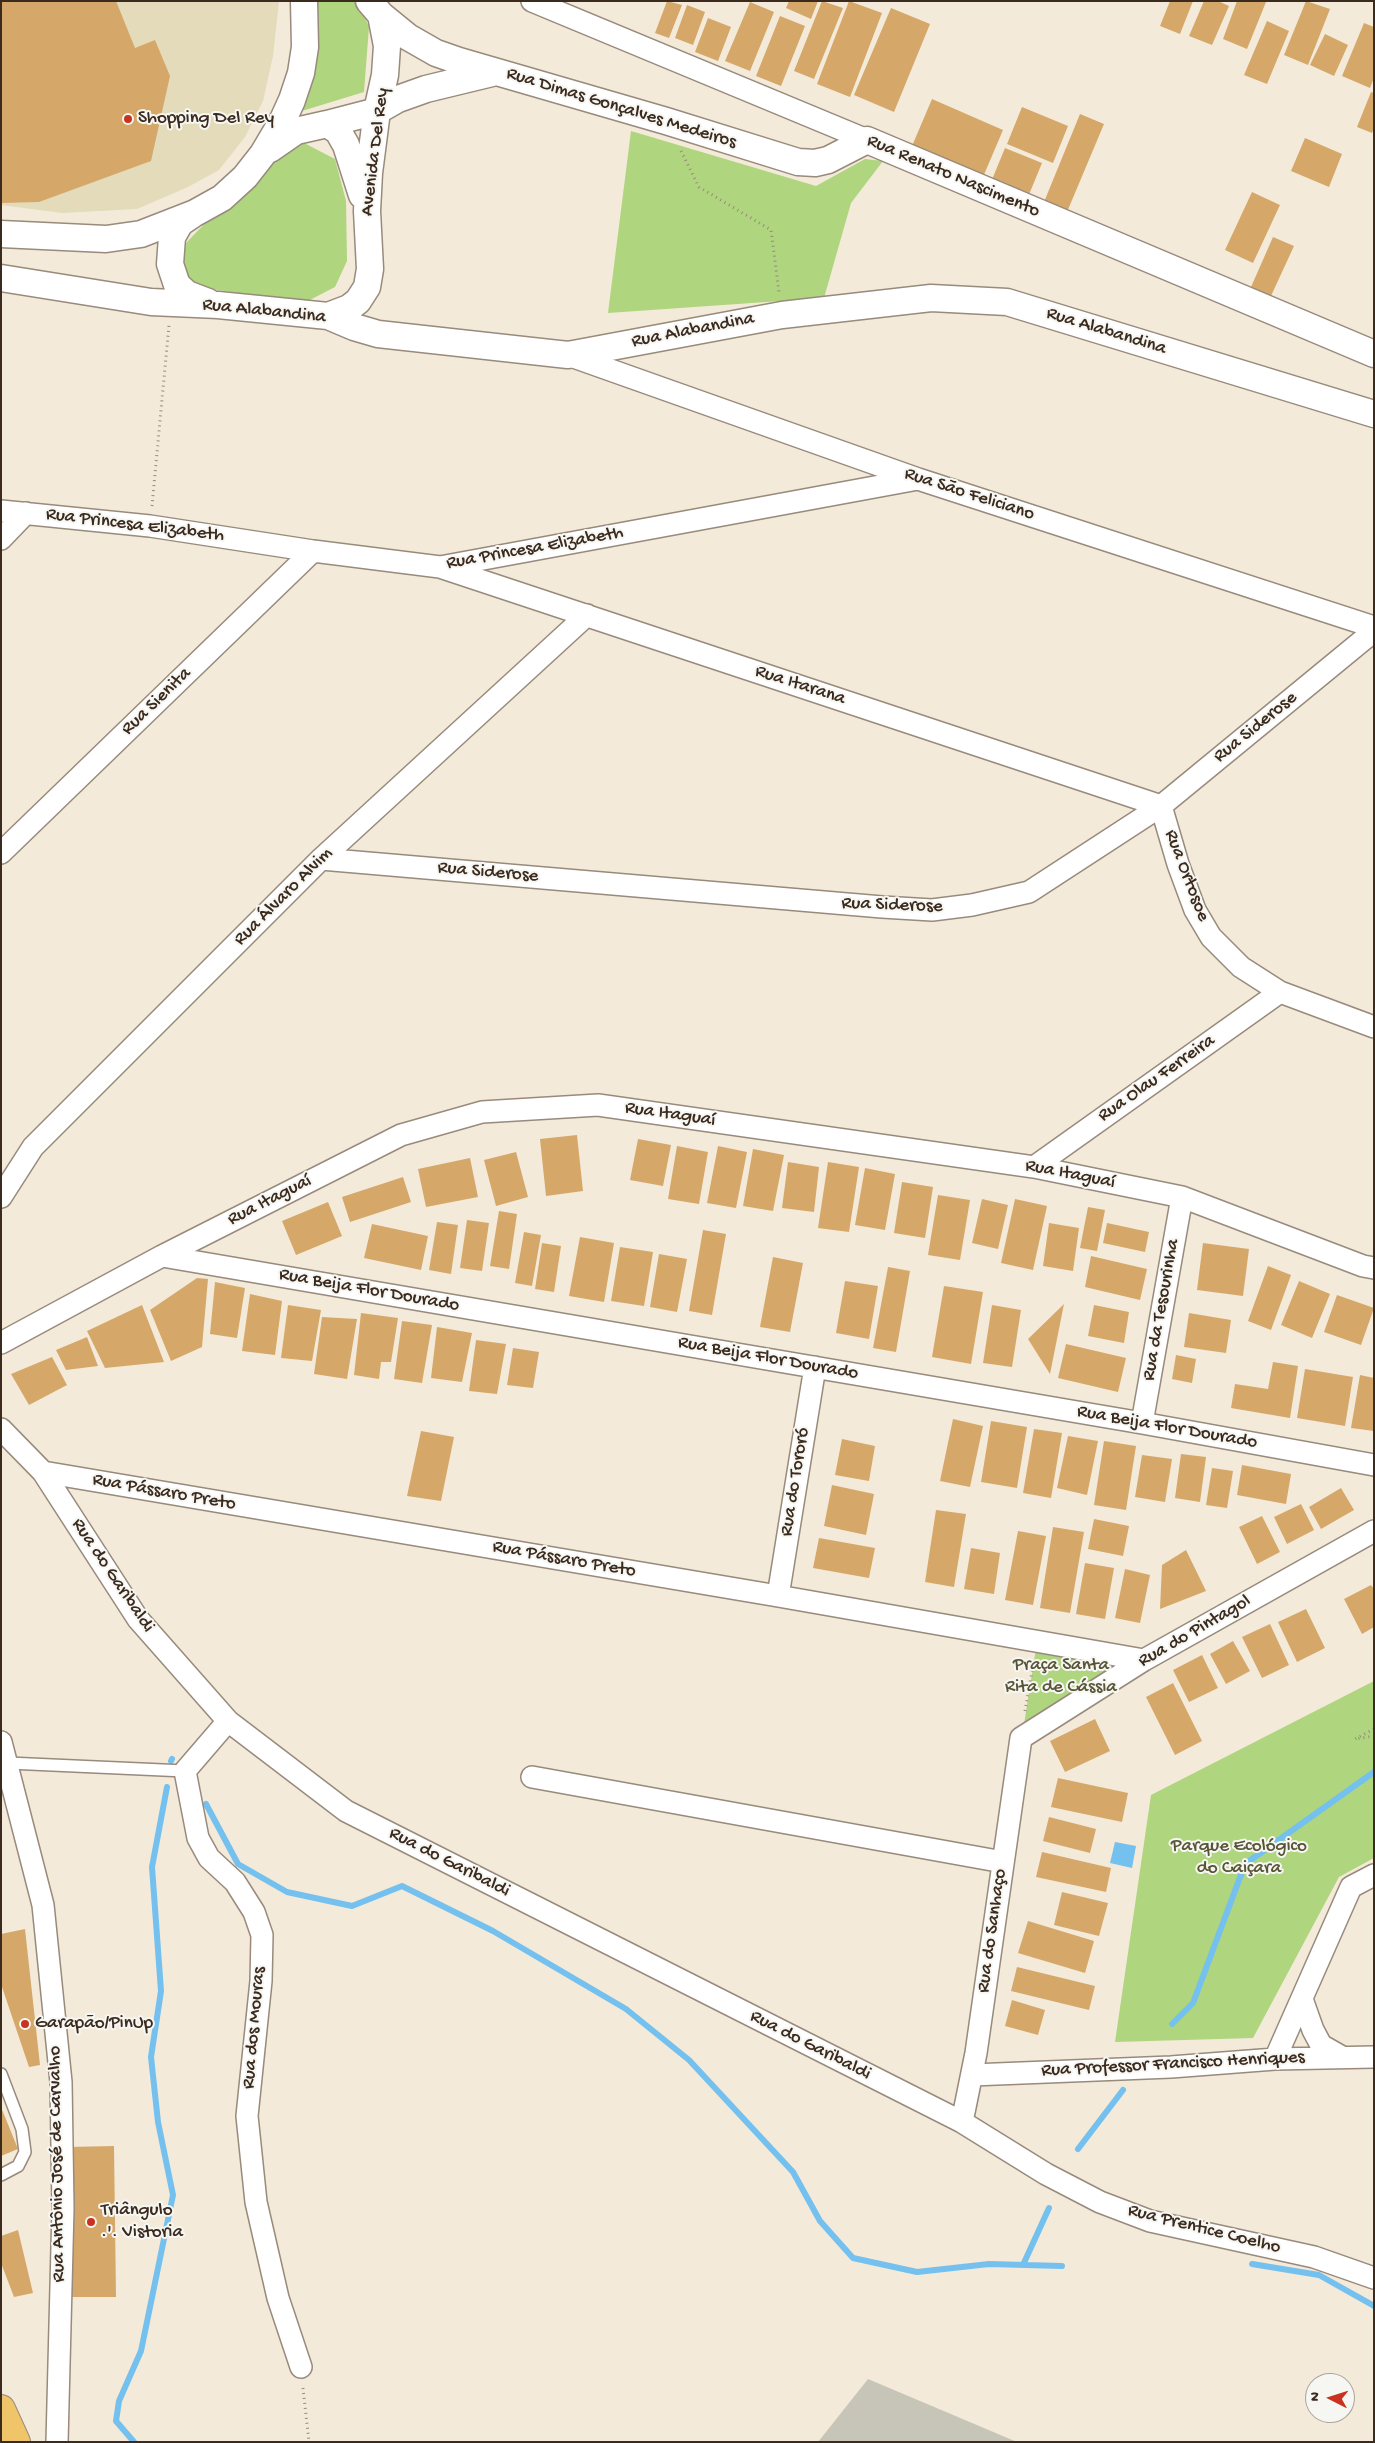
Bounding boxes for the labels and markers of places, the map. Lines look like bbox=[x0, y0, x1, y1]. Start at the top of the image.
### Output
place label: Shopping Del Rey bbox=[138, 108, 274, 130]
marker: Shopping Del Rey bbox=[122, 113, 134, 125]
place label: Garapão/PinUp bbox=[35, 2013, 153, 2035]
marker: Garapão/PinUp bbox=[19, 2018, 31, 2030]
place label: Triângulo .'. Vistoria bbox=[101, 2200, 183, 2244]
marker: Triângulo .'. Vistoria bbox=[85, 2216, 97, 2228]

